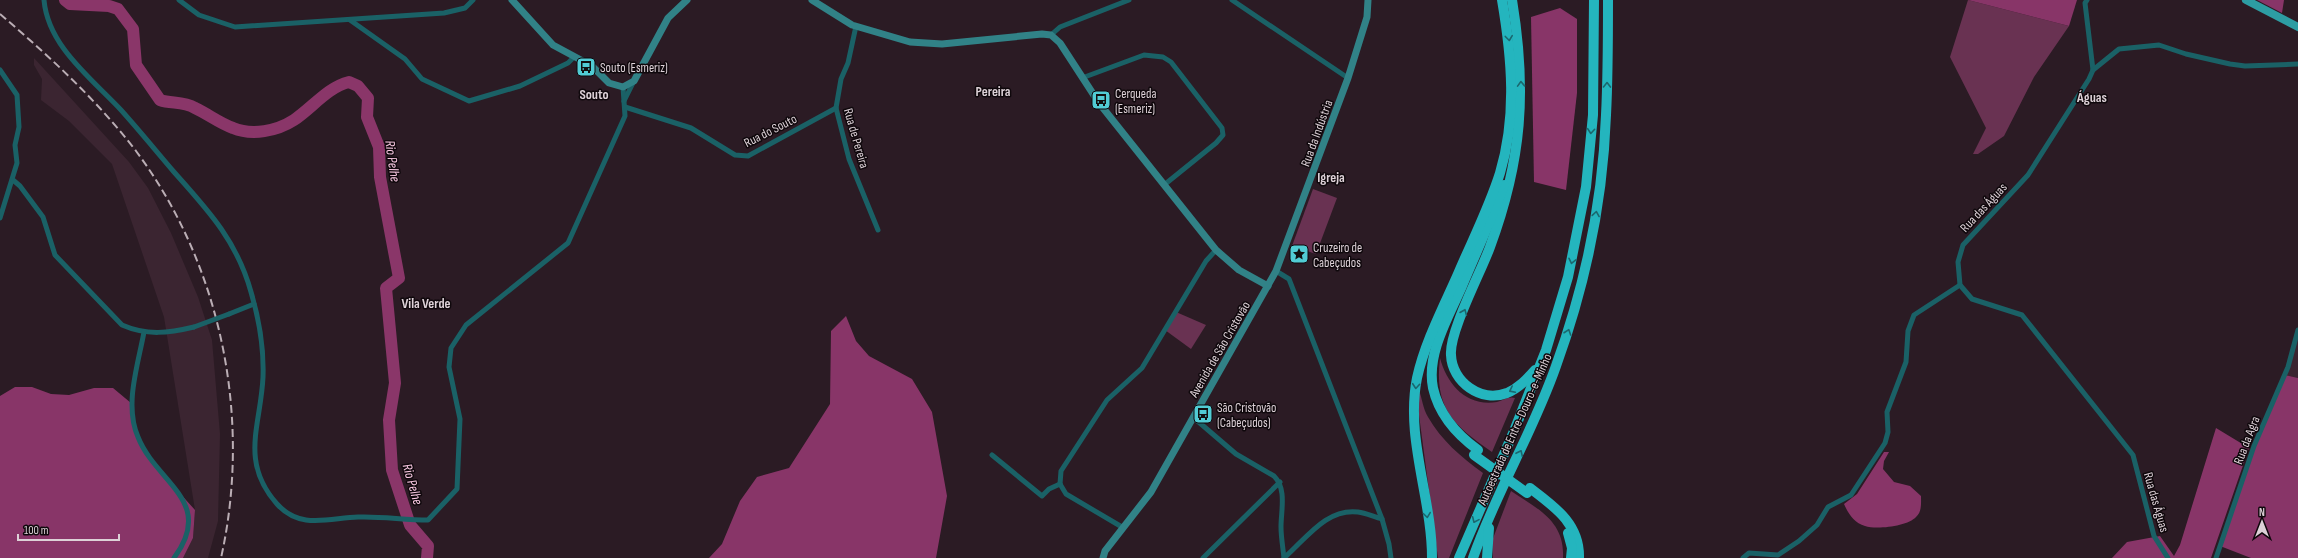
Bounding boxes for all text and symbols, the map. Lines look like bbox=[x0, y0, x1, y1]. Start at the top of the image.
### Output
one-way arrow bbox=[1504, 35, 1513, 42]
bus stop icon: Souto (Esmeriz) bbox=[575, 56, 597, 78]
place label: Souto (Esmeriz) bbox=[600, 60, 668, 76]
one-way arrow bbox=[1517, 81, 1525, 87]
one-way arrow bbox=[1603, 82, 1611, 88]
district label: Pereira bbox=[975, 83, 1011, 100]
district label: Souto bbox=[579, 86, 609, 103]
place label: Cerqueda (Esmeriz) bbox=[1115, 86, 1156, 117]
bus stop icon: Cerqueda (Esmeriz) bbox=[1090, 89, 1112, 111]
district label: Águas bbox=[2076, 89, 2107, 106]
street label: Rua da Indústria bbox=[1297, 98, 1336, 169]
street label: Rua de Pereira bbox=[840, 106, 872, 170]
street label: Rua do Souto bbox=[741, 111, 800, 151]
one-way arrow bbox=[1587, 128, 1596, 135]
water label: Rio Pelhe bbox=[381, 139, 404, 184]
district label: Igreja bbox=[1317, 169, 1345, 186]
street label: Rua das Águas bbox=[1957, 179, 2011, 236]
one-way arrow bbox=[1591, 211, 1600, 217]
place label: Cruzeiro de Cabeçudos bbox=[1313, 240, 1362, 271]
place icon: Cruzeiro de Cabeçudos bbox=[1288, 243, 1310, 265]
one-way arrow bbox=[1568, 258, 1576, 265]
district label: Vila Verde bbox=[401, 295, 451, 312]
street label: Avenida de São Cristovão bbox=[1185, 299, 1254, 401]
one-way arrow bbox=[1459, 308, 1467, 315]
one-way arrow bbox=[1563, 329, 1572, 336]
street label: Autoestrada de Entre-Douro-e-Minho bbox=[1474, 351, 1556, 508]
one-way arrow bbox=[1412, 383, 1421, 389]
one-way arrow bbox=[1509, 385, 1516, 393]
place label: São Cristovão (Cabeçudos) bbox=[1217, 400, 1277, 431]
bus stop icon: São Cristovão (Cabeçudos) bbox=[1192, 403, 1214, 425]
street label: Rua da Agra bbox=[2230, 414, 2263, 467]
one-way arrow bbox=[1515, 449, 1523, 457]
water label: Rio Pelhe bbox=[399, 462, 427, 507]
street label: Rua das Águas bbox=[2140, 470, 2172, 534]
north arrow bbox=[2242, 502, 2282, 542]
text: N bbox=[2259, 506, 2265, 519]
one-way arrow bbox=[1422, 512, 1431, 518]
scale bar bbox=[18, 516, 119, 542]
one-way arrow bbox=[1472, 516, 1480, 523]
text: 100 m bbox=[24, 523, 49, 538]

